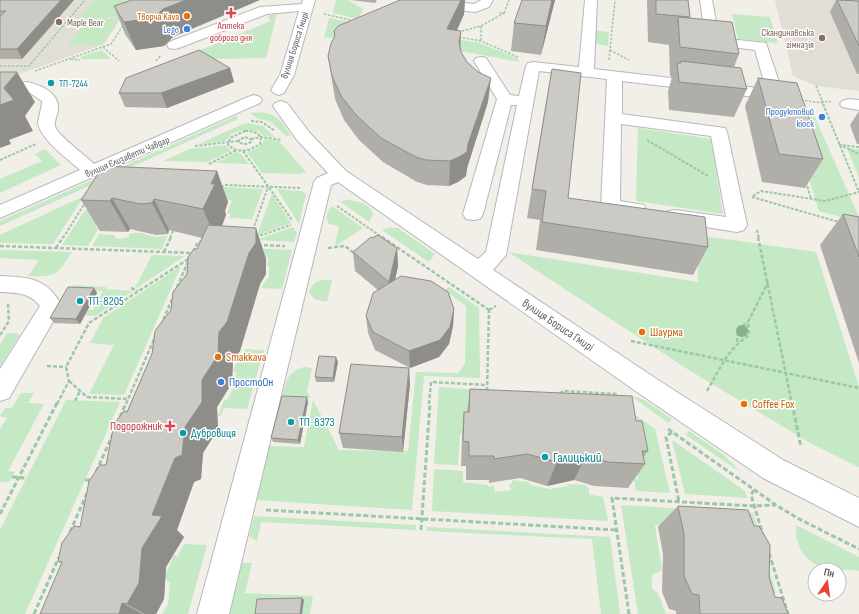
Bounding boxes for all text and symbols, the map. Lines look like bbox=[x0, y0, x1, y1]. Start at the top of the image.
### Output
marker: Аптека доброго дня bbox=[226, 8, 236, 18]
street label: вулиця Бориса Гмирі bbox=[278, 10, 311, 80]
place label: Творча Kava bbox=[137, 11, 179, 23]
marker: Творча Kava bbox=[182, 11, 192, 21]
marker: Maple Bear bbox=[54, 17, 64, 27]
place label: Maple Bear bbox=[67, 17, 104, 29]
place label: Аптека доброго дня bbox=[210, 20, 252, 44]
place label: Lego bbox=[163, 24, 179, 36]
marker: Lego bbox=[182, 24, 192, 34]
place label: Скандинавська гімназія bbox=[761, 27, 814, 51]
marker: Скандинавська гімназія bbox=[817, 33, 827, 43]
marker: ТП-7244 bbox=[46, 78, 56, 88]
place label: ТП-7244 bbox=[59, 78, 88, 90]
place label: Продуктовий кіоск bbox=[766, 106, 814, 130]
marker: Продуктовий кіоск bbox=[817, 112, 827, 122]
street label: вулиця Єлизавети Чавдар bbox=[83, 134, 171, 180]
place label: ТП-8205 bbox=[88, 294, 124, 309]
marker: ТП-8205 bbox=[75, 296, 85, 306]
street label: вулиця Бориса Гмирі bbox=[519, 296, 597, 355]
place label: Шаурма bbox=[650, 325, 683, 340]
marker: Шаурма bbox=[637, 327, 647, 337]
place label: Smakkava bbox=[226, 350, 267, 365]
marker: Smakkava bbox=[213, 352, 223, 362]
place label: ПростоОн bbox=[229, 375, 273, 390]
marker: ПростоОн bbox=[216, 377, 226, 387]
place label: Coffee Fox bbox=[752, 397, 795, 412]
marker: Coffee Fox bbox=[739, 399, 749, 409]
place label: ТП-8373 bbox=[299, 415, 335, 430]
marker: ТП-8373 bbox=[286, 417, 296, 427]
place label: Подорожник bbox=[110, 419, 162, 434]
marker: Подорожник bbox=[165, 421, 175, 431]
place label: Дубровиця bbox=[191, 426, 236, 441]
marker: Дубровиця bbox=[178, 428, 188, 438]
place label: Галицький bbox=[553, 449, 602, 466]
marker: Галицький bbox=[540, 452, 550, 462]
north arrow bbox=[807, 562, 847, 602]
text: Пн bbox=[822, 565, 836, 580]

